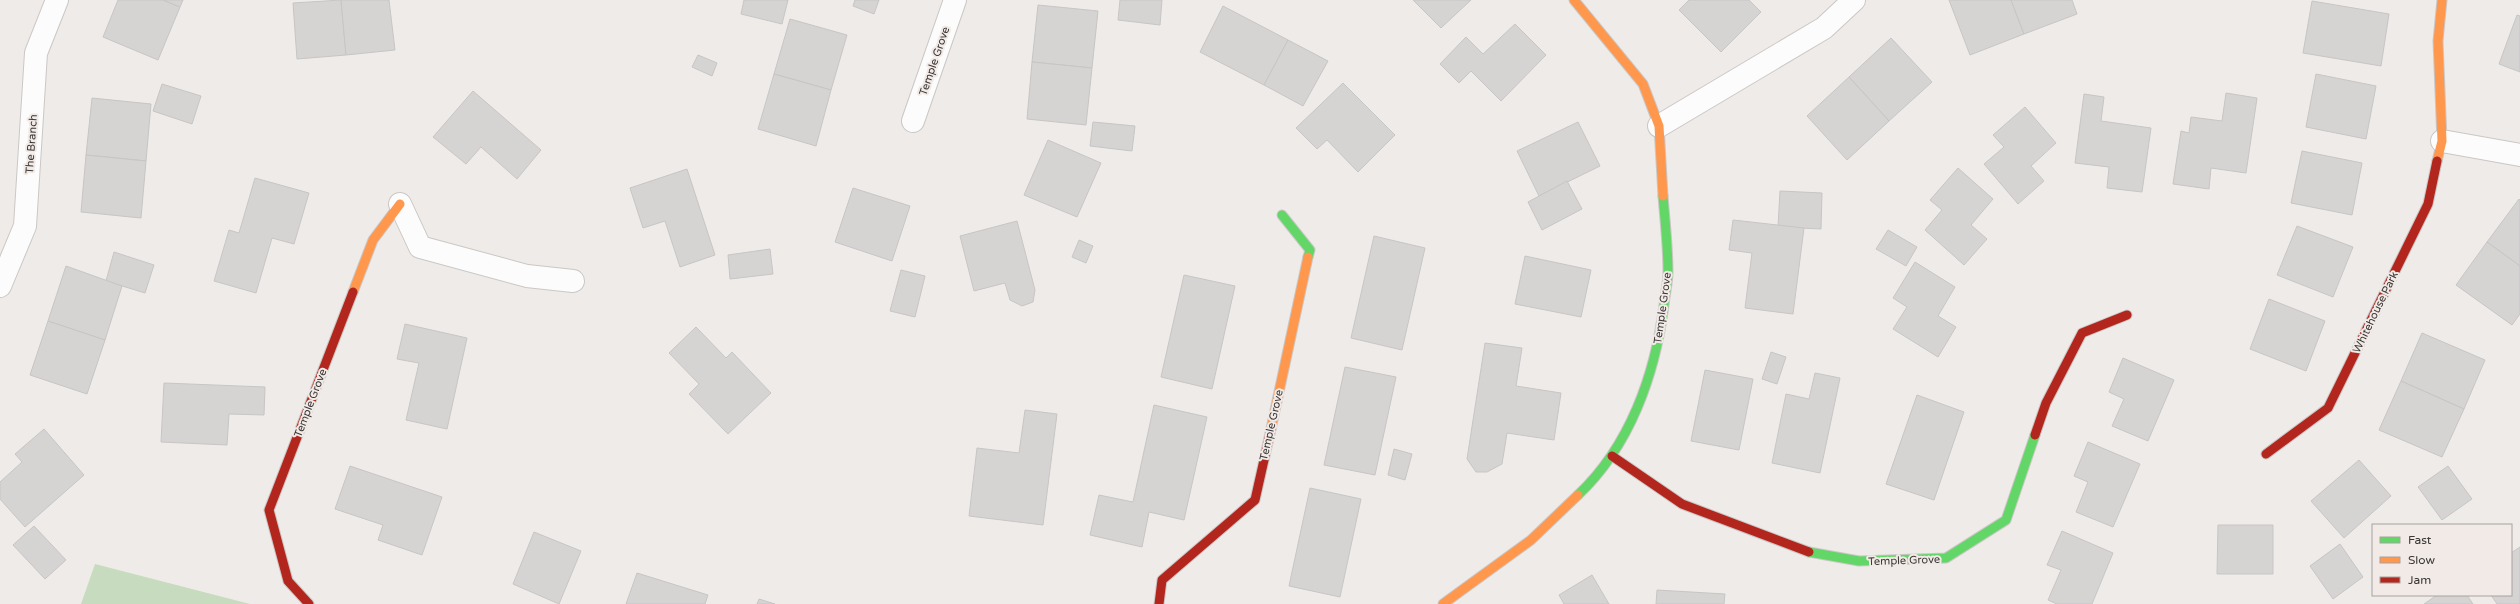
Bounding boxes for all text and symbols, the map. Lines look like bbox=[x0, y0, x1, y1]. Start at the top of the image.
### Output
street label: Temple Grove bbox=[917, 25, 952, 97]
street label: The Branch bbox=[23, 114, 40, 174]
street label: Whitehouse Park bbox=[2350, 269, 2401, 355]
street label: Temple Grove bbox=[1651, 271, 1674, 345]
street label: Temple Grove bbox=[291, 367, 329, 439]
street label: Temple Grove bbox=[1257, 389, 1286, 462]
legend bbox=[2372, 524, 2512, 596]
text: Fast bbox=[2408, 533, 2432, 547]
street label: Temple Grove bbox=[1868, 553, 1940, 568]
text: Slow bbox=[2408, 553, 2435, 567]
text: Jam bbox=[2408, 573, 2431, 587]

